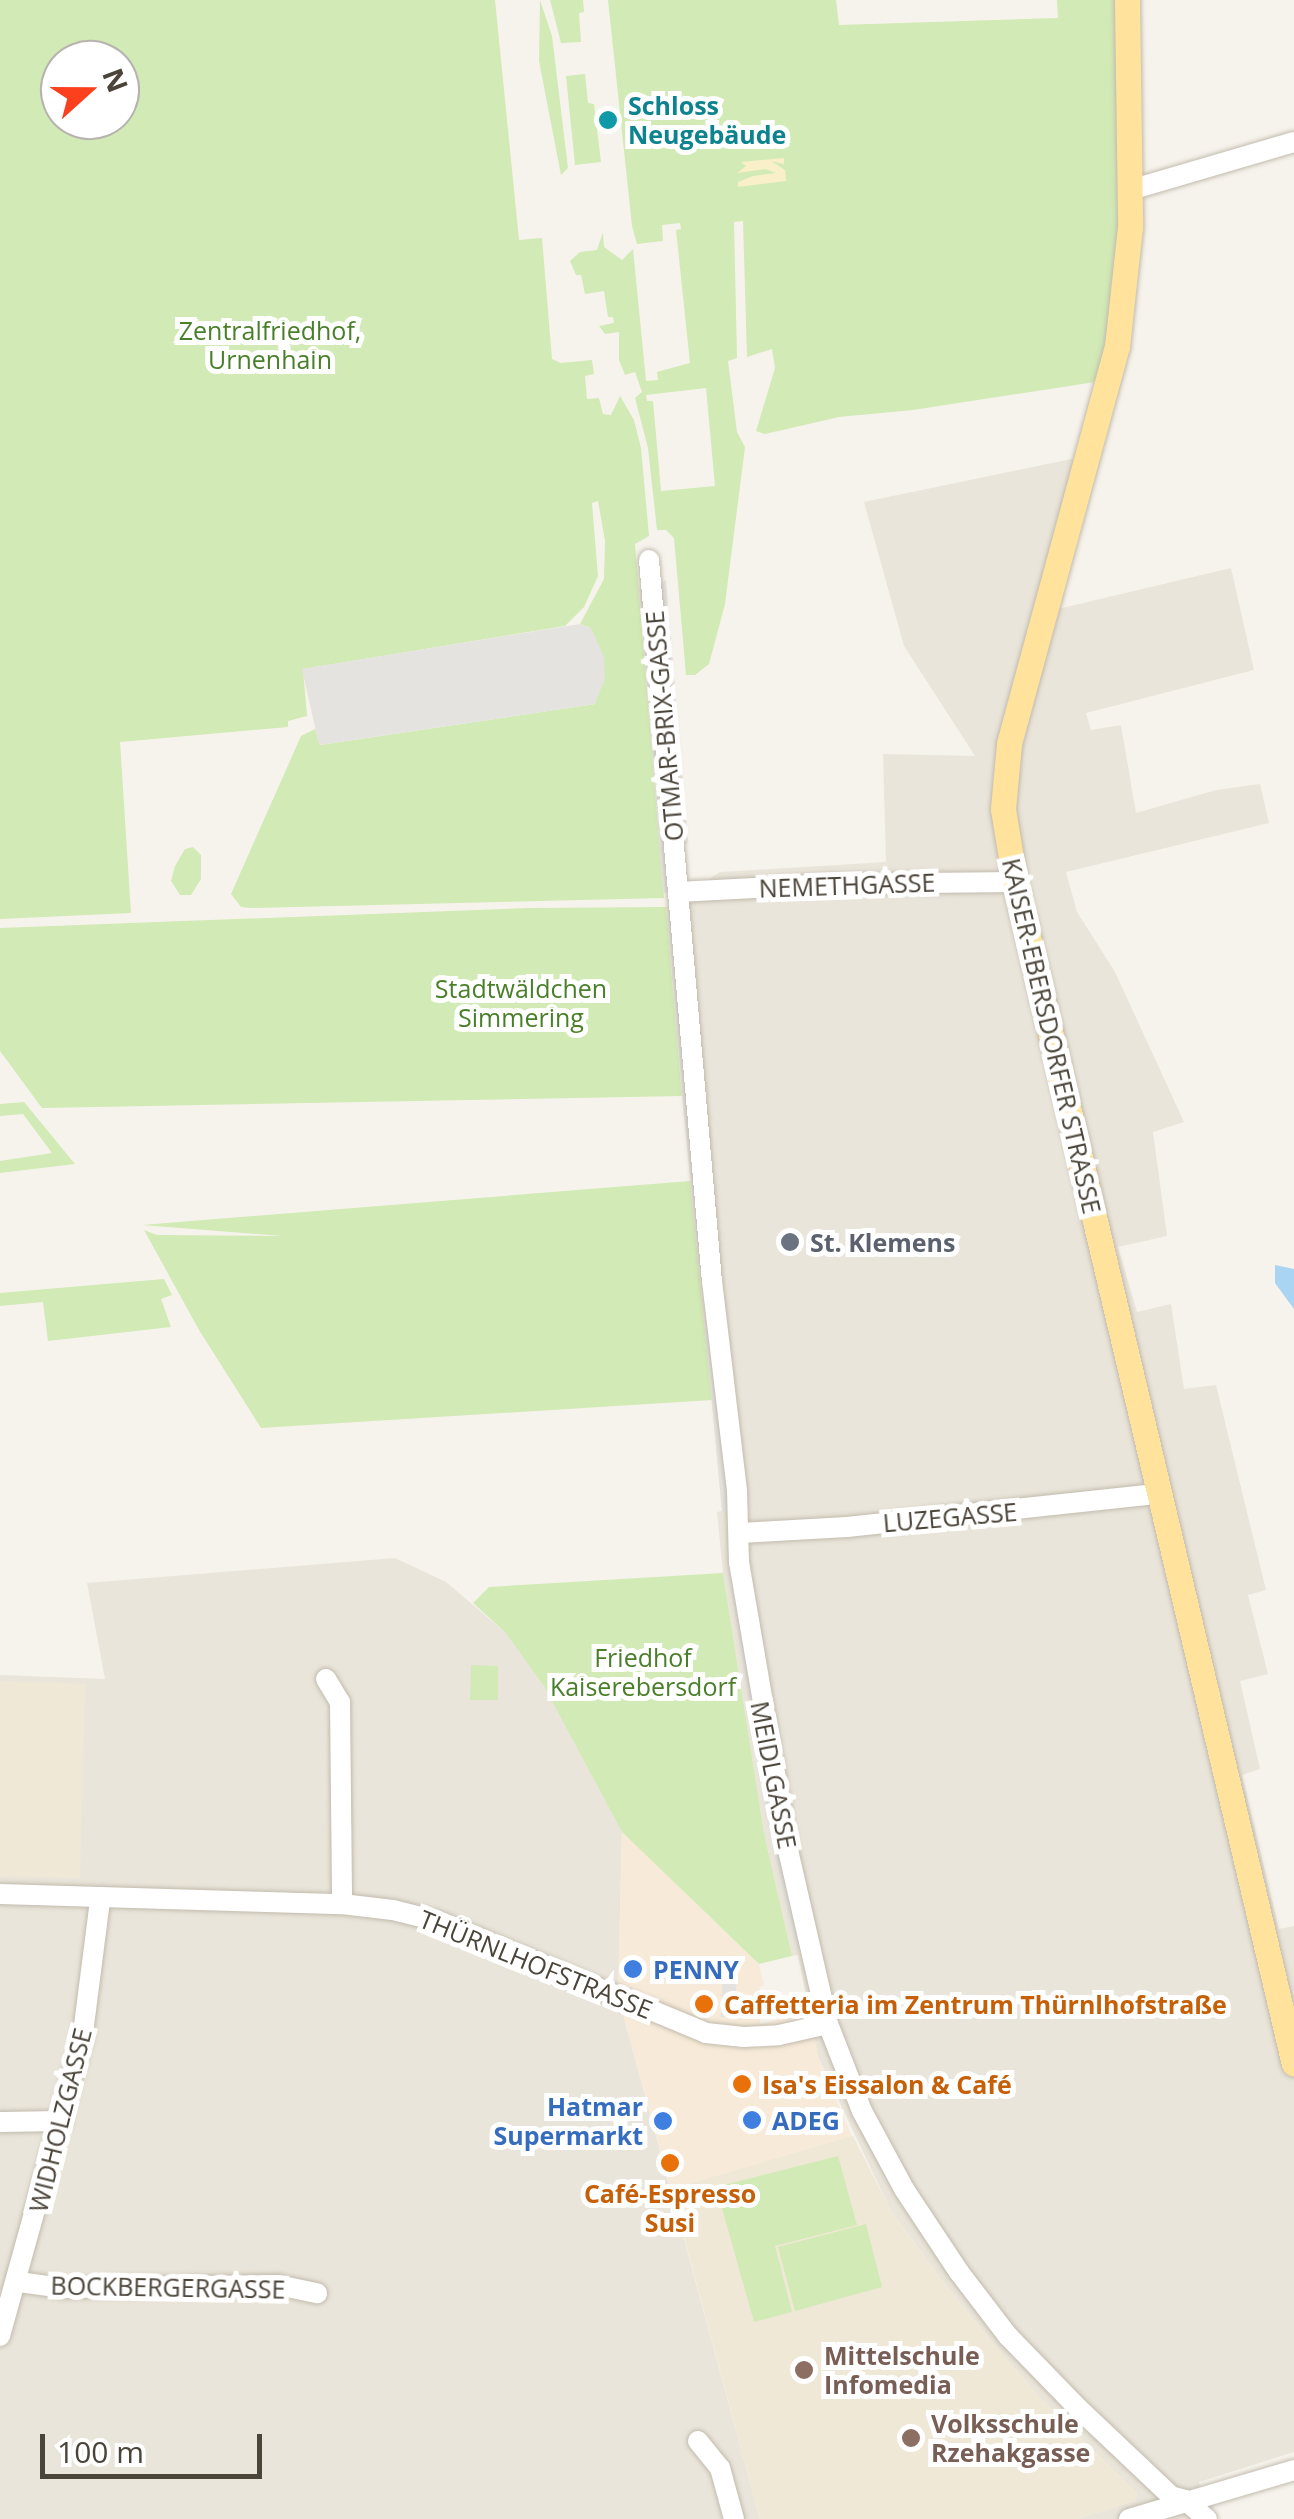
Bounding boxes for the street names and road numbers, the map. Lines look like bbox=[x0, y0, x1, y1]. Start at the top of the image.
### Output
street label: OTMAR-BRIX-GASSE bbox=[639, 609, 689, 843]
street label: KAISER-EBERSDORFER STRASSE bbox=[996, 855, 1108, 1217]
street label: NEMETHGASSE bbox=[758, 867, 936, 903]
street label: LUZEGASSE bbox=[882, 1496, 1018, 1538]
street label: MEIDLGASSE bbox=[745, 1699, 803, 1851]
street label: THÜRNLHOFSTRASSE bbox=[415, 1904, 657, 2024]
street label: WIDHOLZGASSE bbox=[23, 2025, 97, 2215]
street label: BOCKBERGERGASSE bbox=[50, 2270, 286, 2304]

